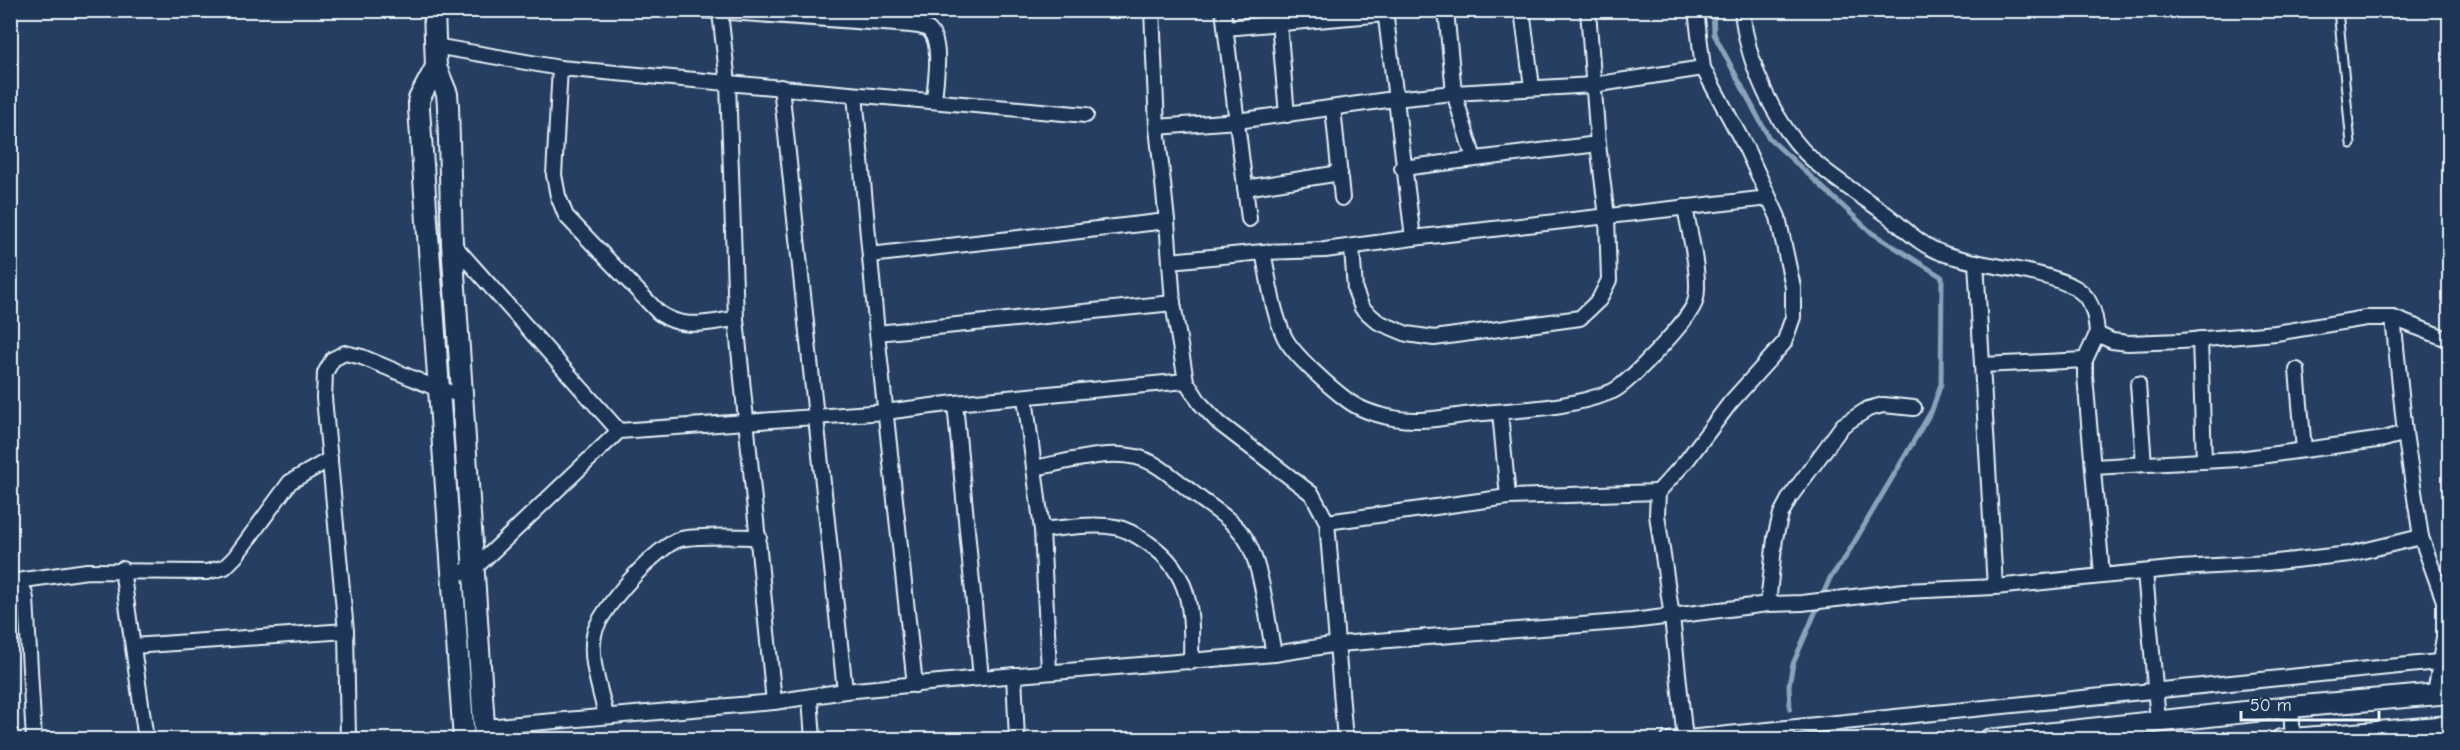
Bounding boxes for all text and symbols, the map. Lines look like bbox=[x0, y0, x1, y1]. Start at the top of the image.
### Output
scale bar bbox=[2241, 684, 2379, 722]
text: 50 m bbox=[2250, 695, 2292, 716]

